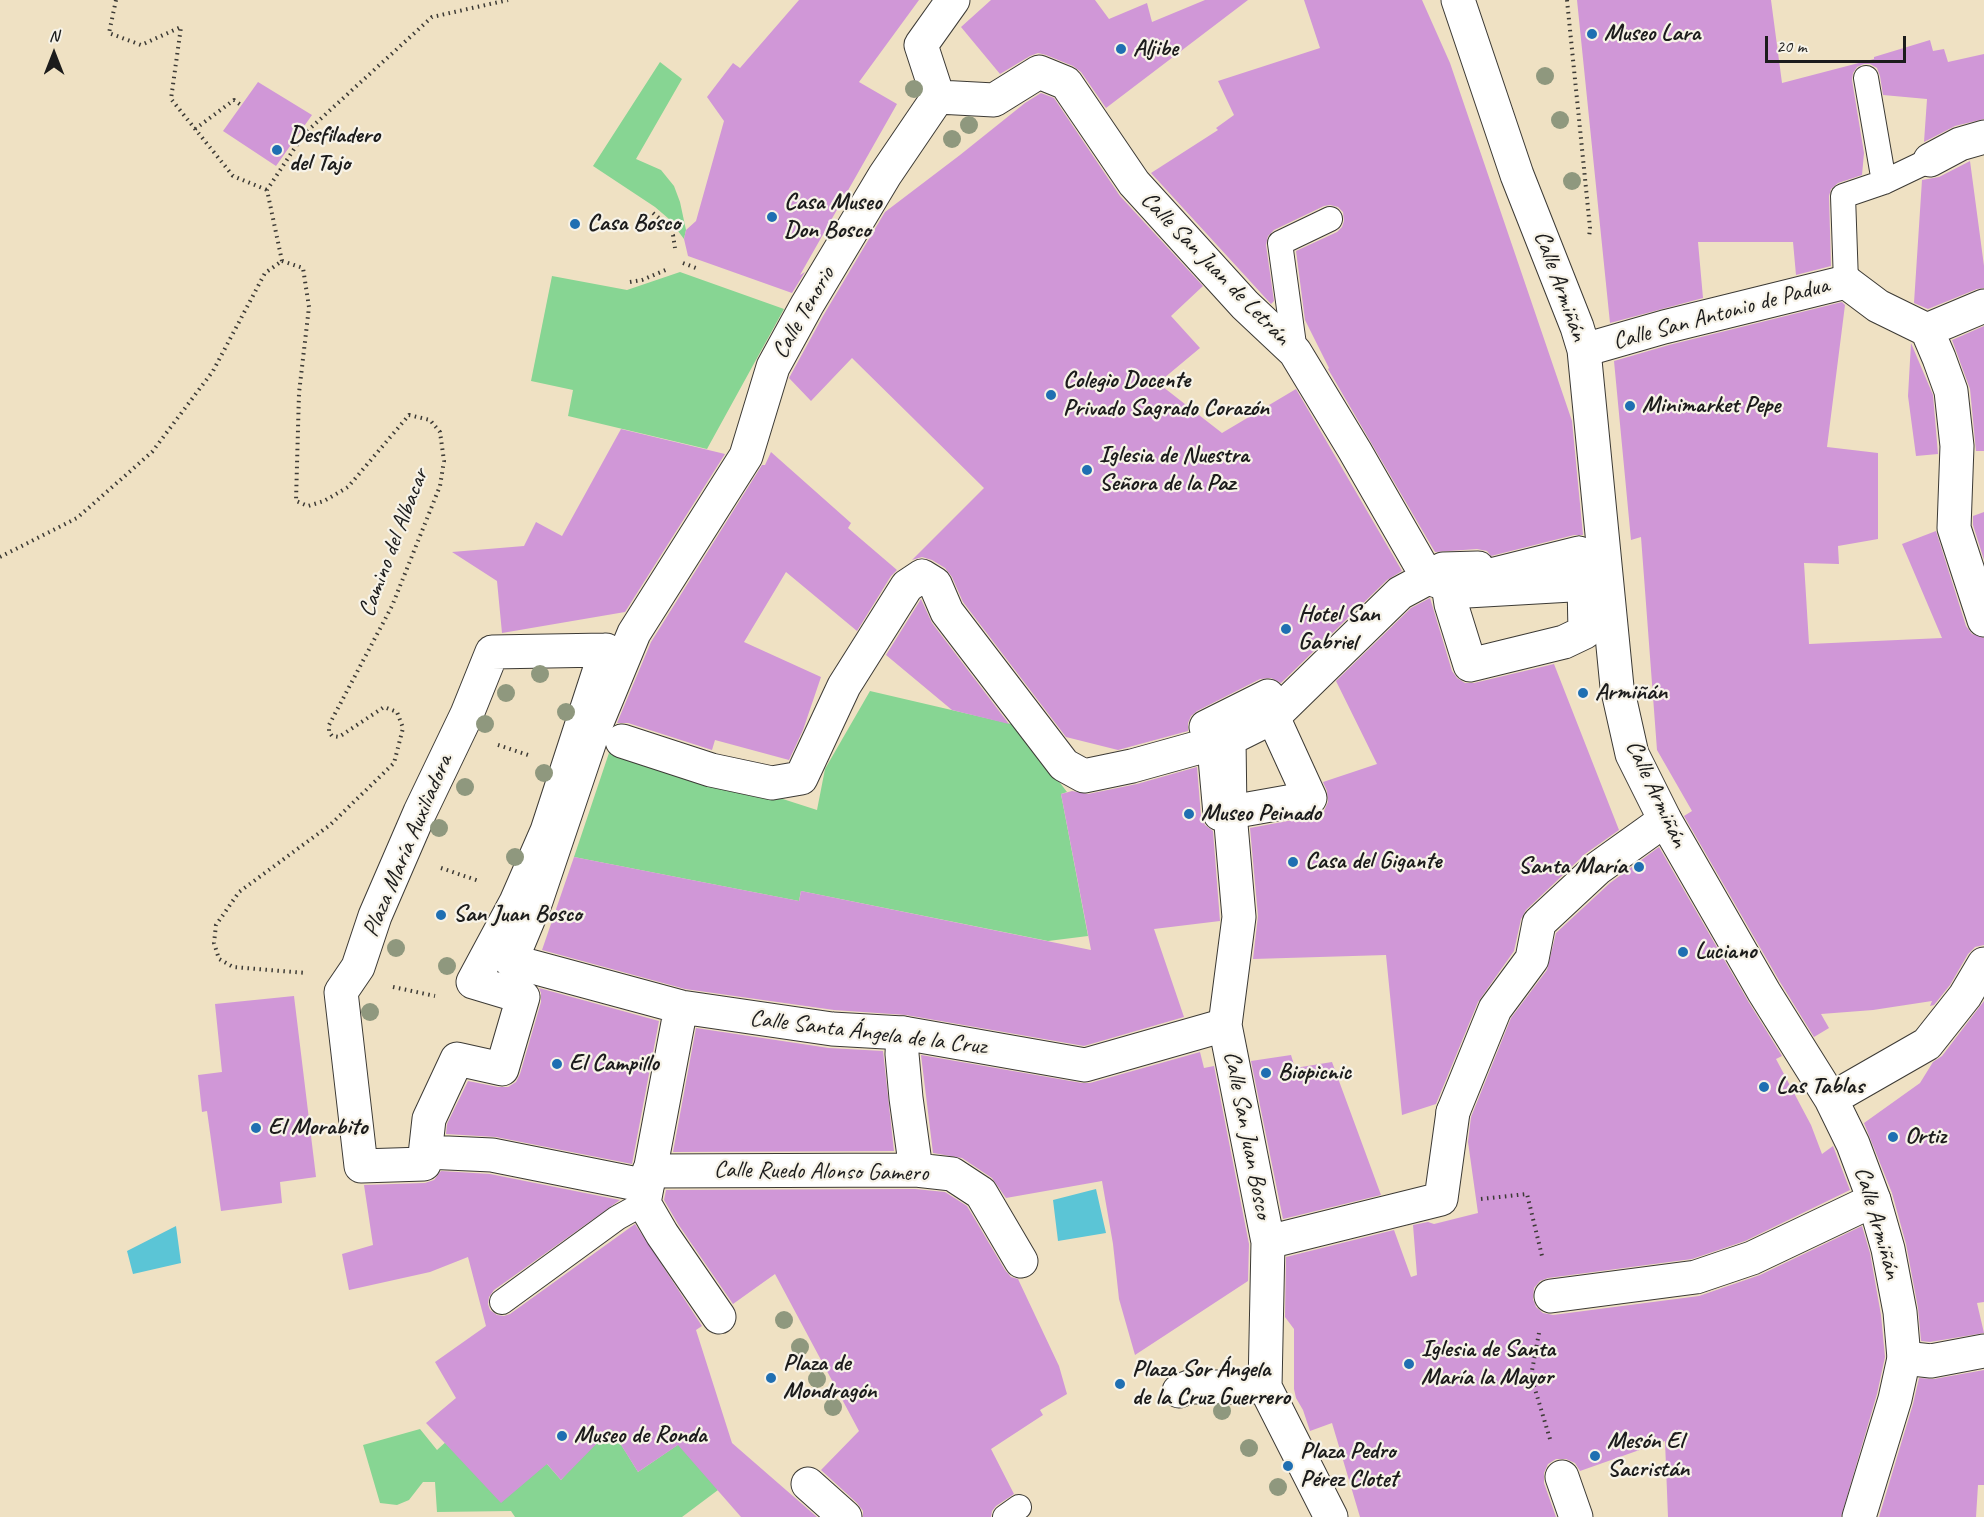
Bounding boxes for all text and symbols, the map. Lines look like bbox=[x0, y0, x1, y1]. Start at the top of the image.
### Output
place label: Museo Lara bbox=[1604, 20, 1700, 48]
north arrow bbox=[24, 24, 84, 84]
scale bar bbox=[1768, 24, 1909, 62]
text: N bbox=[49, 26, 59, 46]
marker: Museo Lara bbox=[1585, 27, 1599, 41]
place label: Aljibe bbox=[1133, 35, 1178, 63]
text: 20 m bbox=[1776, 35, 1807, 57]
marker: Aljibe bbox=[1114, 42, 1128, 56]
place label: Desfiladero del Tajo bbox=[289, 122, 380, 178]
marker: Desfiladero del Tajo bbox=[270, 143, 284, 157]
street label: Calle San Juan de Letrán bbox=[1134, 186, 1296, 352]
place label: Casa Museo Don Bosco bbox=[784, 189, 881, 245]
place label: Casa Bosco bbox=[587, 210, 680, 238]
marker: Casa Museo Don Bosco bbox=[765, 210, 779, 224]
marker: Casa Bosco bbox=[568, 217, 582, 231]
street label: Calle Armiñán bbox=[1527, 227, 1593, 345]
street label: Calle Tenorio bbox=[766, 262, 842, 364]
street label: Calle San Antonio de Padua bbox=[1610, 271, 1832, 357]
place label: Colegio Docente Privado Sagrado Corazón bbox=[1063, 367, 1269, 423]
marker: Colegio Docente Privado Sagrado Corazón bbox=[1044, 388, 1058, 402]
place label: Minimarket Pepe bbox=[1642, 392, 1780, 420]
marker: Minimarket Pepe bbox=[1623, 399, 1637, 413]
place label: Iglesia de Nuestra Señora de la Paz bbox=[1099, 442, 1249, 498]
marker: Iglesia de Nuestra Señora de la Paz bbox=[1080, 463, 1094, 477]
street label: Camino del Albacar bbox=[353, 465, 435, 621]
place label: Hotel San Gabriel bbox=[1298, 601, 1380, 657]
marker: Hotel San Gabriel bbox=[1279, 622, 1293, 636]
place label: Armiñán bbox=[1595, 679, 1667, 707]
marker: Armiñán bbox=[1576, 686, 1590, 700]
street label: Calle Armiñán bbox=[1619, 736, 1693, 852]
street label: Plaza María Auxiliadora bbox=[357, 751, 459, 941]
place label: Museo Peinado bbox=[1201, 800, 1321, 828]
marker: Museo Peinado bbox=[1182, 807, 1196, 821]
place label: Casa del Gigante bbox=[1305, 848, 1441, 876]
place label: Santa María bbox=[1518, 853, 1627, 881]
marker: Casa del Gigante bbox=[1286, 855, 1300, 869]
marker: Santa María bbox=[1632, 860, 1646, 874]
place label: San Juan Bosco bbox=[453, 901, 582, 929]
marker: San Juan Bosco bbox=[434, 908, 448, 922]
place label: Luciano bbox=[1695, 938, 1756, 966]
marker: Luciano bbox=[1676, 945, 1690, 959]
street label: Calle Santa Ángela de la Cruz bbox=[748, 1004, 988, 1062]
street label: Calle San Juan Bosco bbox=[1217, 1049, 1277, 1221]
place label: El Campillo bbox=[569, 1050, 659, 1078]
marker: El Campillo bbox=[550, 1057, 564, 1071]
place label: Biopicnic bbox=[1278, 1059, 1351, 1087]
marker: Biopicnic bbox=[1259, 1066, 1273, 1080]
place label: Las Tablas bbox=[1776, 1073, 1864, 1101]
marker: Las Tablas bbox=[1757, 1080, 1771, 1094]
place label: El Morabito bbox=[268, 1114, 368, 1142]
marker: El Morabito bbox=[249, 1121, 263, 1135]
place label: Ortiz bbox=[1905, 1123, 1946, 1151]
marker: Ortiz bbox=[1886, 1130, 1900, 1144]
street label: Calle Ruedo Alonso Gamero bbox=[714, 1156, 928, 1188]
street label: Calle Armiñán bbox=[1847, 1164, 1907, 1282]
place label: Iglesia de Santa María la Mayor bbox=[1421, 1336, 1555, 1392]
place label: Plaza de Mondragón bbox=[783, 1350, 877, 1406]
place label: Plaza Sor Ángela de la Cruz Guerrero bbox=[1132, 1356, 1290, 1412]
marker: Iglesia de Santa María la Mayor bbox=[1402, 1357, 1416, 1371]
marker: Plaza de Mondragón bbox=[764, 1371, 778, 1385]
marker: Plaza Sor Ángela de la Cruz Guerrero bbox=[1113, 1377, 1127, 1391]
place label: Museo de Ronda bbox=[574, 1422, 707, 1450]
place label: Mesón El Sacristán bbox=[1607, 1428, 1689, 1484]
marker: Museo de Ronda bbox=[555, 1429, 569, 1443]
place label: Plaza Pedro Pérez Clotet bbox=[1300, 1438, 1397, 1494]
marker: Mesón El Sacristán bbox=[1588, 1449, 1602, 1463]
marker: Plaza Pedro Pérez Clotet bbox=[1281, 1459, 1295, 1473]

